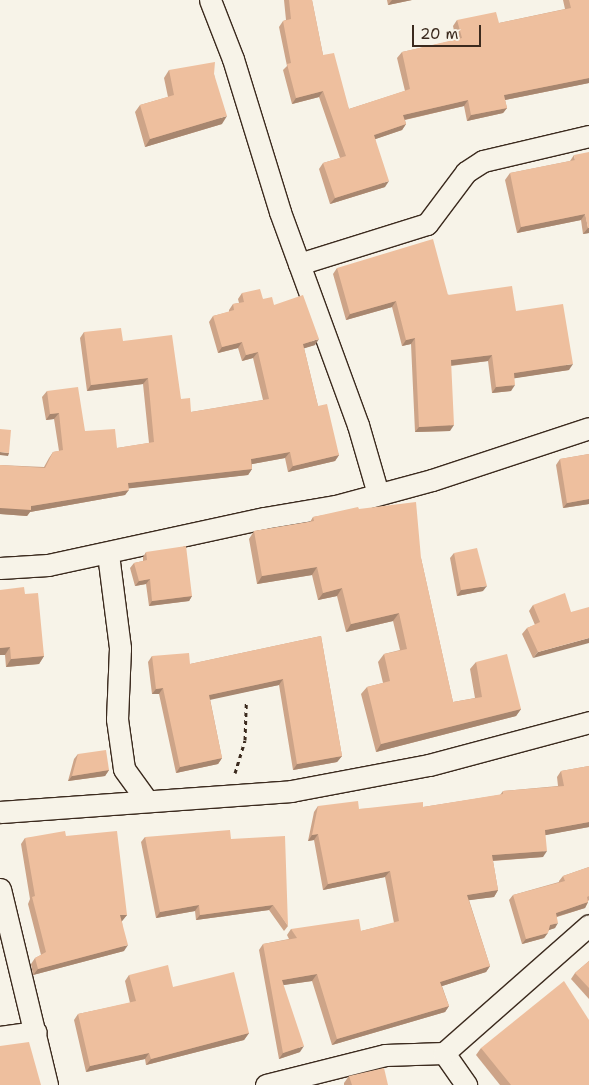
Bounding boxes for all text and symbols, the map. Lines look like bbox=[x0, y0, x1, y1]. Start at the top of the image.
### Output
scale bar bbox=[414, 15, 483, 47]
text: 20 m bbox=[420, 24, 459, 44]

